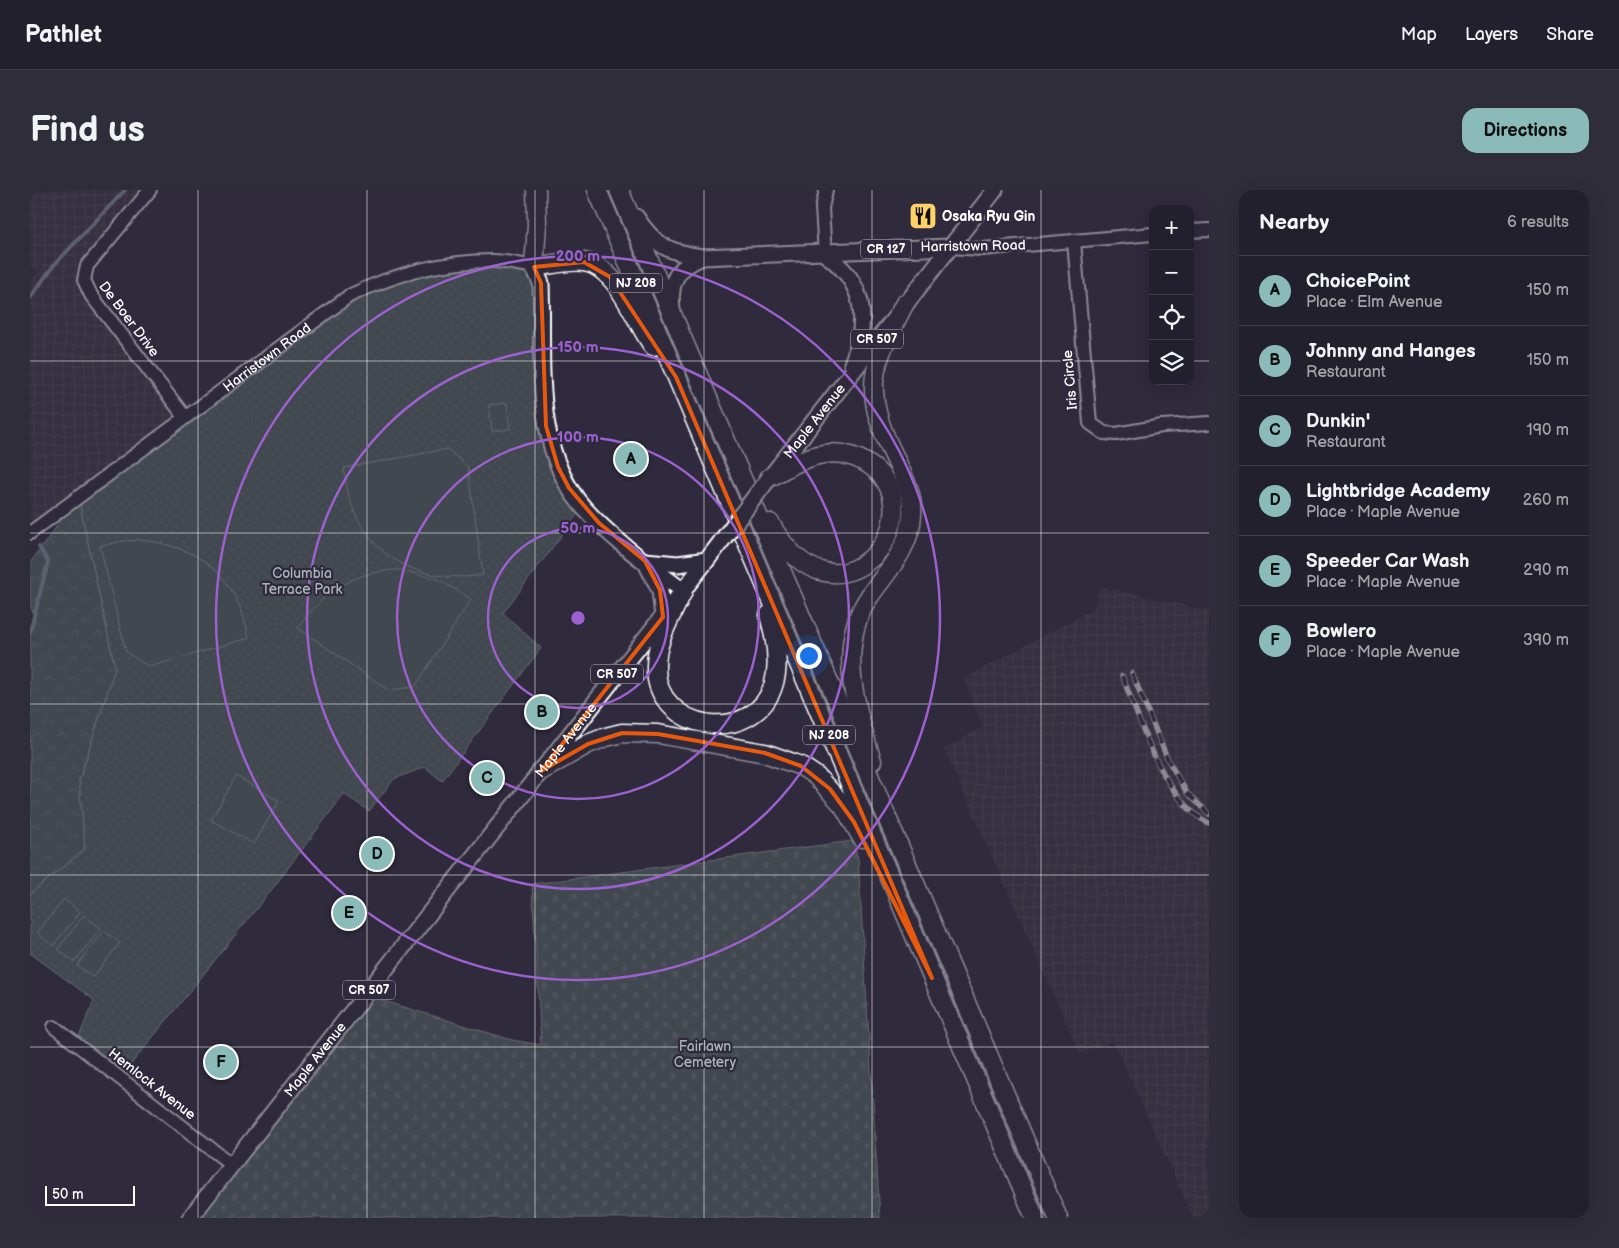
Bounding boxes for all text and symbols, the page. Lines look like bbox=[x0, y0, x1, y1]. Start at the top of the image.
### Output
text: Pathlet bbox=[25, 20, 102, 49]
text: Map bbox=[1401, 24, 1437, 45]
text: Layers bbox=[1465, 24, 1518, 45]
text: Share bbox=[1546, 24, 1594, 45]
button: Directions bbox=[1462, 108, 1589, 153]
text: Find us bbox=[30, 109, 145, 152]
restaurant icon: Osaka Ryu Gin bbox=[908, 201, 938, 231]
map controls bbox=[1149, 205, 1194, 385]
button: + bbox=[1149, 205, 1194, 250]
place label: Osaka Ryu Gin bbox=[942, 208, 1035, 225]
text: Nearby bbox=[1259, 210, 1329, 235]
text: 6 results bbox=[1507, 213, 1569, 232]
street label: Harristown Road bbox=[920, 237, 1026, 255]
road number: CR 127 bbox=[861, 240, 911, 258]
text: 200 m bbox=[556, 247, 600, 266]
button: − bbox=[1149, 250, 1194, 295]
text: ChoicePoint bbox=[1306, 270, 1410, 293]
road number: NJ 208 bbox=[610, 274, 662, 292]
street label: De Boer Drive bbox=[95, 278, 163, 360]
text: A bbox=[1270, 281, 1280, 300]
text: 150 m bbox=[1527, 281, 1569, 300]
text: Place · Elm Avenue bbox=[1306, 293, 1442, 312]
button: locate bbox=[1149, 295, 1194, 340]
street label: Harristown Road bbox=[219, 319, 314, 395]
road number: CR 507 bbox=[851, 330, 903, 348]
text: 150 m bbox=[557, 338, 599, 357]
button: layers bbox=[1149, 340, 1194, 385]
text: Johnny and Hanges bbox=[1306, 340, 1476, 363]
street label: Iris Circle bbox=[1059, 349, 1081, 411]
text: B bbox=[1269, 351, 1281, 370]
text: 150 m bbox=[1527, 351, 1569, 370]
text: Restaurant bbox=[1306, 363, 1386, 382]
street label: Maple Avenue bbox=[780, 380, 849, 462]
text: Dunkin' bbox=[1306, 410, 1370, 433]
text: C bbox=[1269, 421, 1281, 440]
text: 190 m bbox=[1527, 421, 1569, 440]
text: 100 m bbox=[557, 428, 599, 447]
text: Restaurant bbox=[1306, 433, 1386, 452]
pin: A bbox=[615, 440, 647, 478]
text: Lightbridge Academy bbox=[1306, 480, 1490, 503]
text: D bbox=[1269, 491, 1281, 510]
text: 260 m bbox=[1523, 491, 1569, 510]
text: Place · Maple Avenue bbox=[1306, 503, 1460, 522]
text: 50 m bbox=[561, 519, 596, 538]
text: Speeder Car Wash bbox=[1306, 550, 1469, 573]
text: E bbox=[1270, 561, 1280, 580]
text: 290 m bbox=[1523, 561, 1569, 580]
park label: Columbia Terrace Park bbox=[262, 565, 342, 598]
text: Place · Maple Avenue bbox=[1306, 573, 1460, 592]
centre of rings bbox=[569, 609, 587, 627]
text: Bowlero bbox=[1306, 620, 1376, 643]
text: F bbox=[1270, 631, 1280, 650]
text: 390 m bbox=[1523, 631, 1569, 650]
your location bbox=[796, 643, 822, 669]
text: Place · Maple Avenue bbox=[1306, 643, 1460, 662]
road number: CR 507 bbox=[591, 664, 643, 684]
pin: B bbox=[526, 693, 558, 731]
street label: Maple Avenue bbox=[531, 699, 600, 781]
road number: NJ 208 bbox=[803, 726, 855, 744]
pin: C bbox=[471, 759, 503, 797]
pin: D bbox=[361, 835, 393, 873]
pin: E bbox=[333, 894, 365, 932]
road number: CR 507 bbox=[343, 980, 395, 1000]
street label: Maple Avenue bbox=[280, 1018, 349, 1100]
park label: Fairlawn Cemetery bbox=[674, 1038, 737, 1071]
pin: F bbox=[205, 1043, 237, 1081]
street label: Hemlock Avenue bbox=[105, 1045, 199, 1123]
scale bar bbox=[45, 1183, 135, 1206]
text: 50 m bbox=[52, 1186, 84, 1203]

